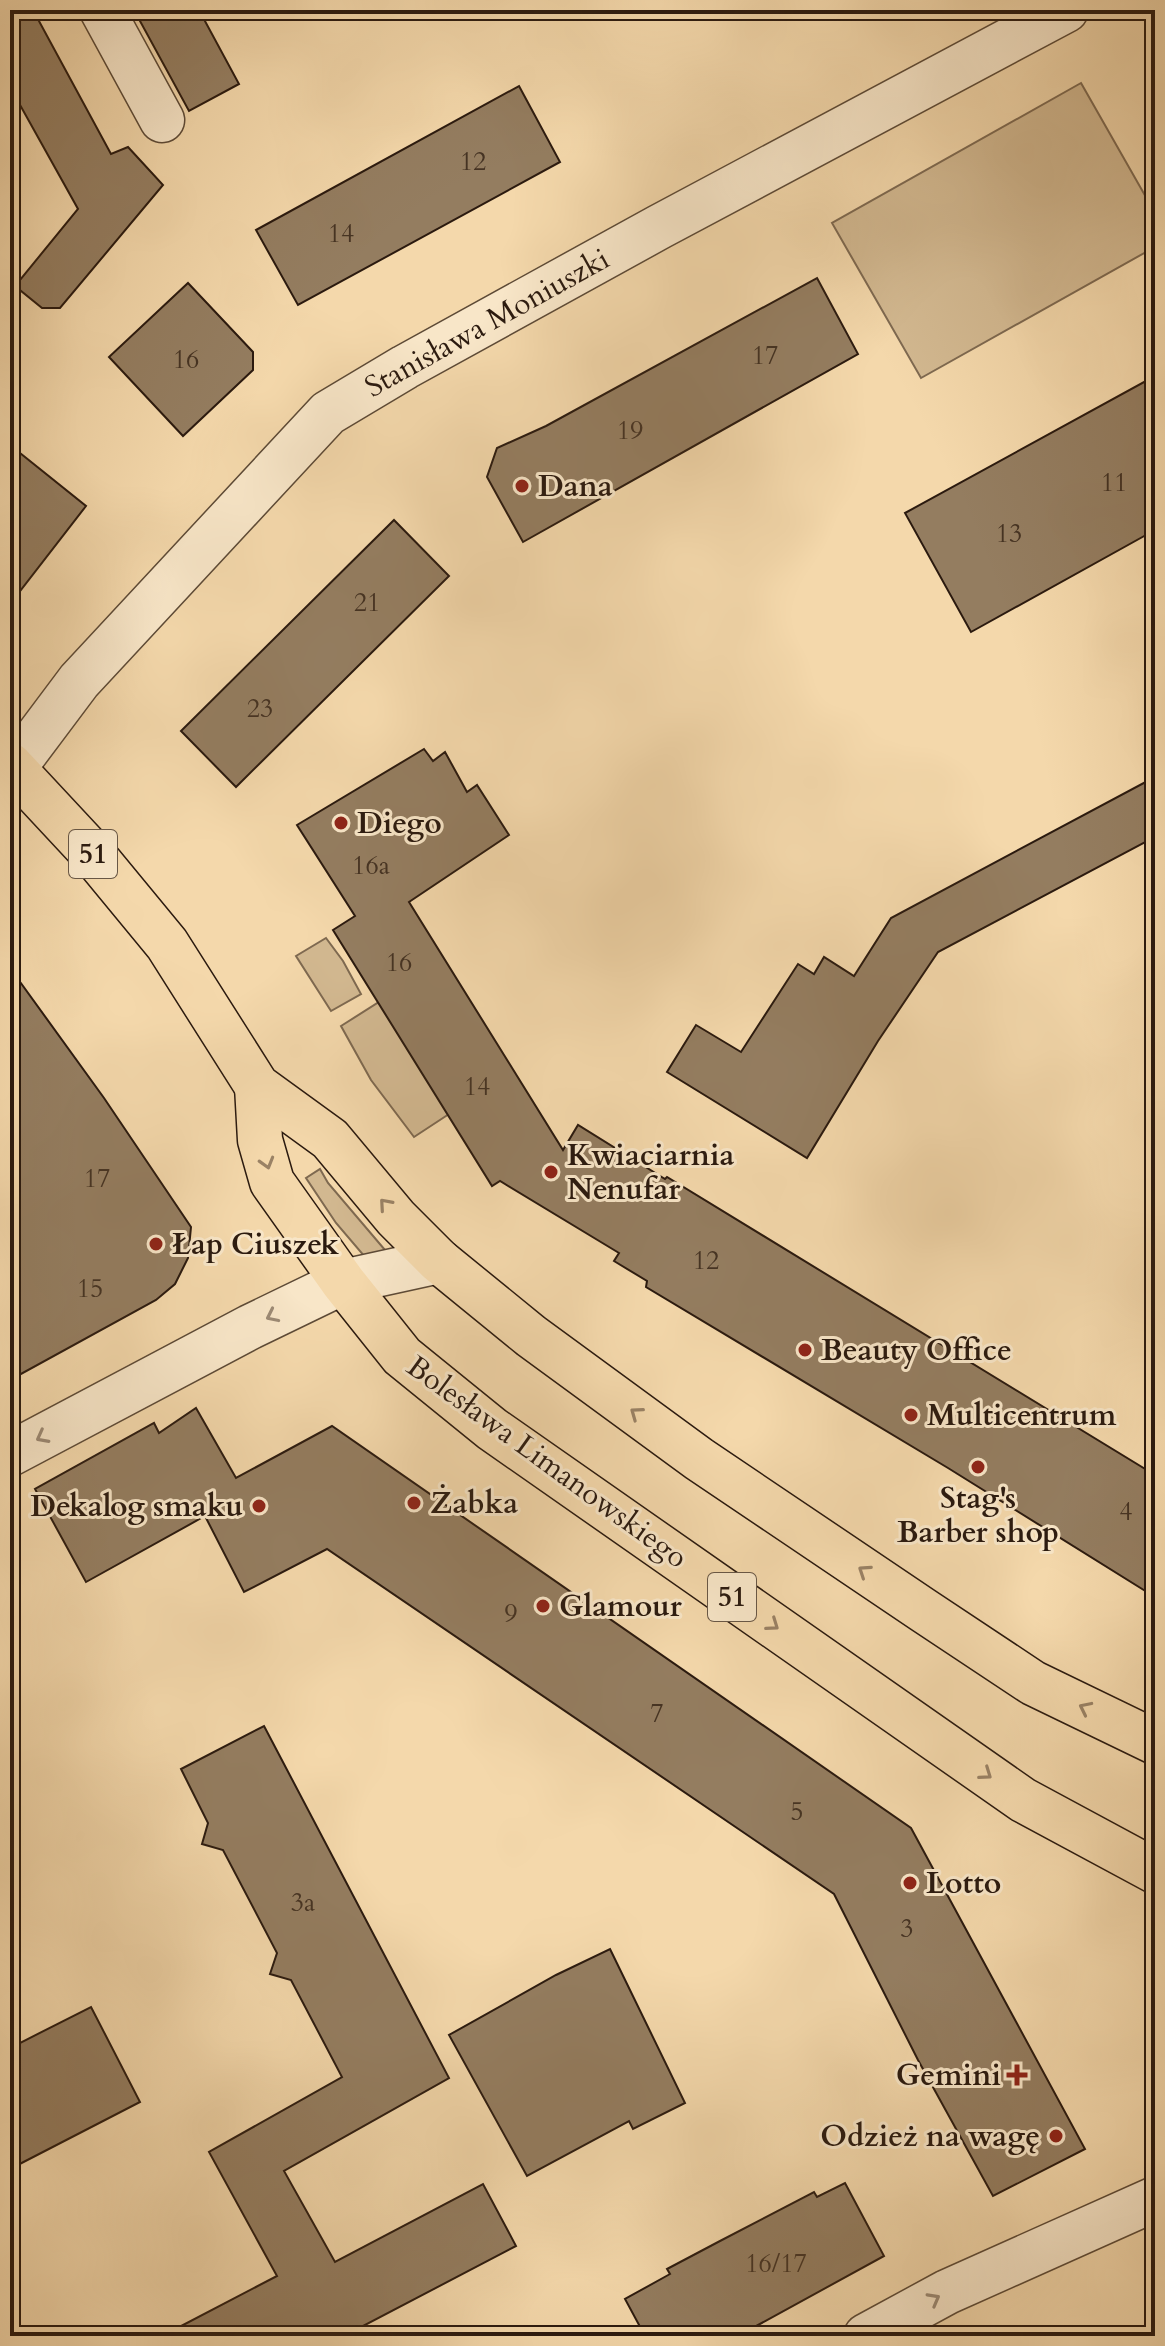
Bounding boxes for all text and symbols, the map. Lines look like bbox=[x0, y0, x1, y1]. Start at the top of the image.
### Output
house number: 12 bbox=[460, 144, 486, 179]
house number: 14 bbox=[328, 216, 354, 251]
street label: Stanisława Moniuszki bbox=[357, 239, 617, 407]
house number: 17 bbox=[752, 338, 778, 373]
house number: 16 bbox=[173, 342, 199, 377]
house number: 19 bbox=[617, 413, 643, 448]
house number: 11 bbox=[1101, 465, 1127, 500]
place label: Dana bbox=[538, 466, 613, 507]
marker: Dana bbox=[513, 477, 531, 495]
house number: 13 bbox=[996, 516, 1022, 551]
house number: 21 bbox=[354, 585, 380, 620]
house number: 23 bbox=[247, 691, 273, 726]
place label: Diego bbox=[357, 803, 442, 844]
marker: Diego bbox=[332, 814, 350, 832]
road number: 51 bbox=[69, 830, 117, 878]
house number: 16a bbox=[352, 848, 390, 883]
house number: 16 bbox=[386, 945, 412, 980]
house number: 14 bbox=[464, 1069, 490, 1104]
place label: Kwiaciarnia Nenufar bbox=[567, 1135, 735, 1210]
one-way arrow bbox=[257, 1155, 274, 1169]
house number: 17 bbox=[84, 1161, 110, 1196]
marker: Kwiaciarnia Nenufar bbox=[542, 1163, 560, 1181]
one-way arrow bbox=[380, 1199, 394, 1214]
place label: Łap Ciuszek bbox=[172, 1224, 339, 1265]
marker: Łap Ciuszek bbox=[147, 1235, 165, 1253]
house number: 12 bbox=[693, 1243, 719, 1278]
house number: 15 bbox=[77, 1271, 103, 1306]
one-way arrow bbox=[266, 1306, 281, 1322]
place label: Beauty Office bbox=[821, 1330, 1012, 1371]
marker: Beauty Office bbox=[796, 1341, 814, 1359]
street label: Bolesława Limanowskiego bbox=[398, 1346, 696, 1578]
place label: Multicentrum bbox=[927, 1395, 1117, 1436]
marker: Multicentrum bbox=[902, 1406, 920, 1424]
one-way arrow bbox=[630, 1408, 644, 1423]
one-way arrow bbox=[37, 1427, 51, 1443]
marker: Stag's Barber shop bbox=[969, 1458, 987, 1476]
place label: Stag's Barber shop bbox=[897, 1478, 1059, 1553]
place label: Żabka bbox=[430, 1483, 518, 1524]
place label: Dekalog smaku bbox=[30, 1486, 243, 1527]
marker: Żabka bbox=[405, 1494, 423, 1512]
house number: 4 bbox=[1119, 1494, 1133, 1529]
marker: Dekalog smaku bbox=[250, 1497, 268, 1515]
one-way arrow bbox=[859, 1566, 873, 1581]
road number: 51 bbox=[708, 1573, 756, 1621]
place label: Glamour bbox=[559, 1586, 683, 1627]
house number: 9 bbox=[504, 1596, 518, 1631]
marker: Glamour bbox=[534, 1597, 552, 1615]
one-way arrow bbox=[765, 1615, 779, 1630]
house number: 7 bbox=[650, 1696, 664, 1731]
one-way arrow bbox=[1078, 1702, 1093, 1718]
one-way arrow bbox=[978, 1764, 992, 1779]
house number: 5 bbox=[790, 1794, 804, 1829]
place label: Lotto bbox=[926, 1863, 1001, 1904]
marker: Lotto bbox=[901, 1874, 919, 1892]
house number: 3a bbox=[291, 1885, 315, 1920]
house number: 3 bbox=[900, 1911, 914, 1946]
place label: Gemini bbox=[896, 2055, 1001, 2096]
marker: Gemini bbox=[1008, 2066, 1026, 2084]
place label: Odzież na wagę bbox=[820, 2116, 1040, 2157]
marker: Odzież na wagę bbox=[1047, 2127, 1065, 2145]
house number: 16/17 bbox=[745, 2246, 807, 2281]
one-way arrow bbox=[926, 2293, 941, 2308]

